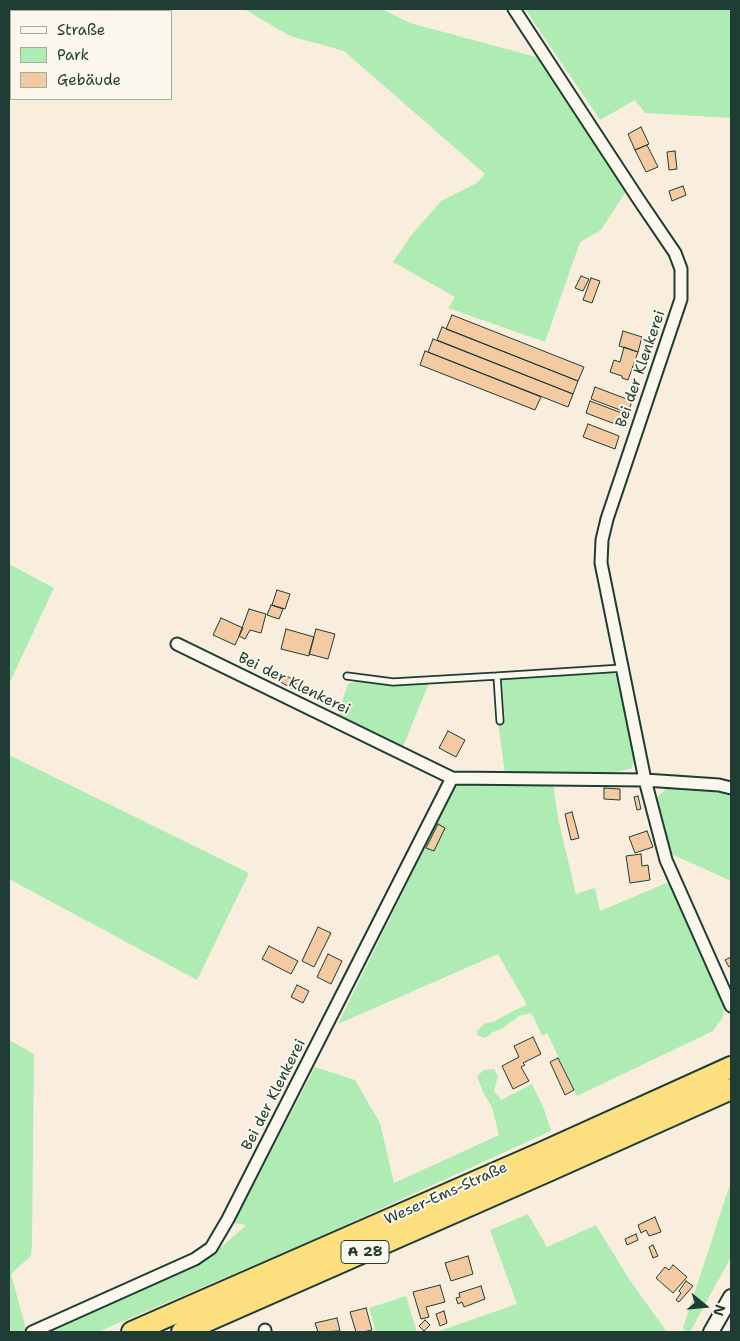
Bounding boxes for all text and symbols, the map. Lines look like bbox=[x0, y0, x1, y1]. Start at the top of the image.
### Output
legend bbox=[10, 10, 172, 100]
text: Straße bbox=[57, 20, 105, 40]
text: Park bbox=[57, 45, 89, 65]
text: Gebäude bbox=[57, 70, 121, 90]
street label: Bei der Klenkerei bbox=[613, 308, 669, 430]
street label: Bei der Klenkerei bbox=[235, 649, 353, 719]
street label: Bei der Klenkerei bbox=[238, 1036, 310, 1154]
street label: Weser-Ems-Straße bbox=[382, 1159, 510, 1229]
road number: A 28 bbox=[341, 1240, 389, 1264]
north arrow bbox=[680, 1281, 730, 1331]
text: N bbox=[709, 1302, 730, 1318]

